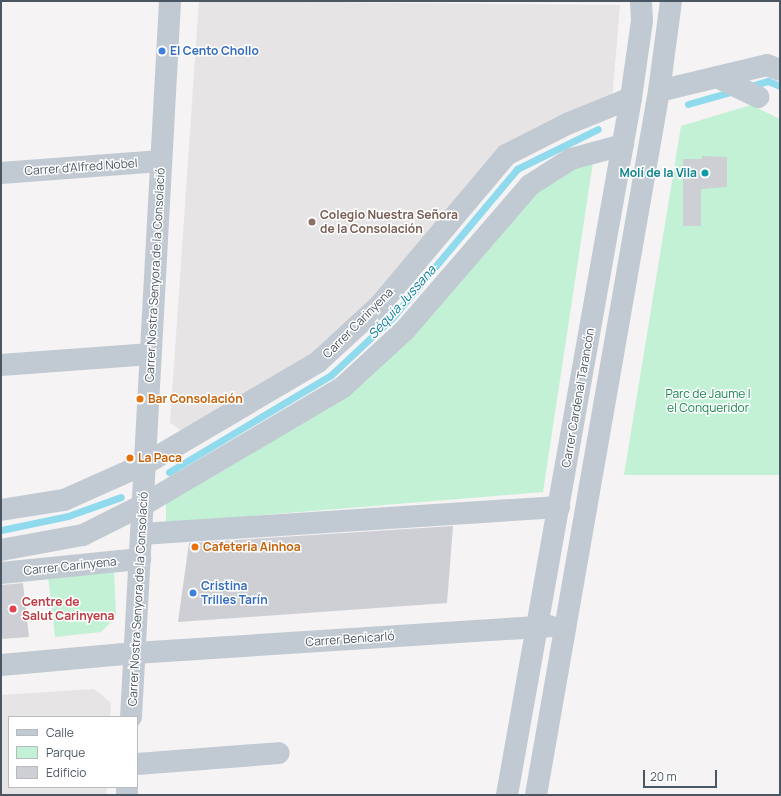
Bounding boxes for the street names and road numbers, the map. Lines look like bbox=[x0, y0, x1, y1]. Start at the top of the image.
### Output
street label: Carrer d'Alfred Nobel bbox=[24, 156, 138, 178]
street label: Carrer Nostra Senyora de la Consolació bbox=[142, 167, 168, 383]
street label: Carrer Carinyena bbox=[320, 285, 396, 361]
street label: Carrer Cardenal Tarancón bbox=[559, 327, 597, 469]
street label: Carrer Nostra Senyora de la Consolació bbox=[125, 491, 151, 707]
street label: Carrer Carinyena bbox=[23, 554, 117, 578]
street label: Carrer Benicarló bbox=[305, 629, 395, 649]

